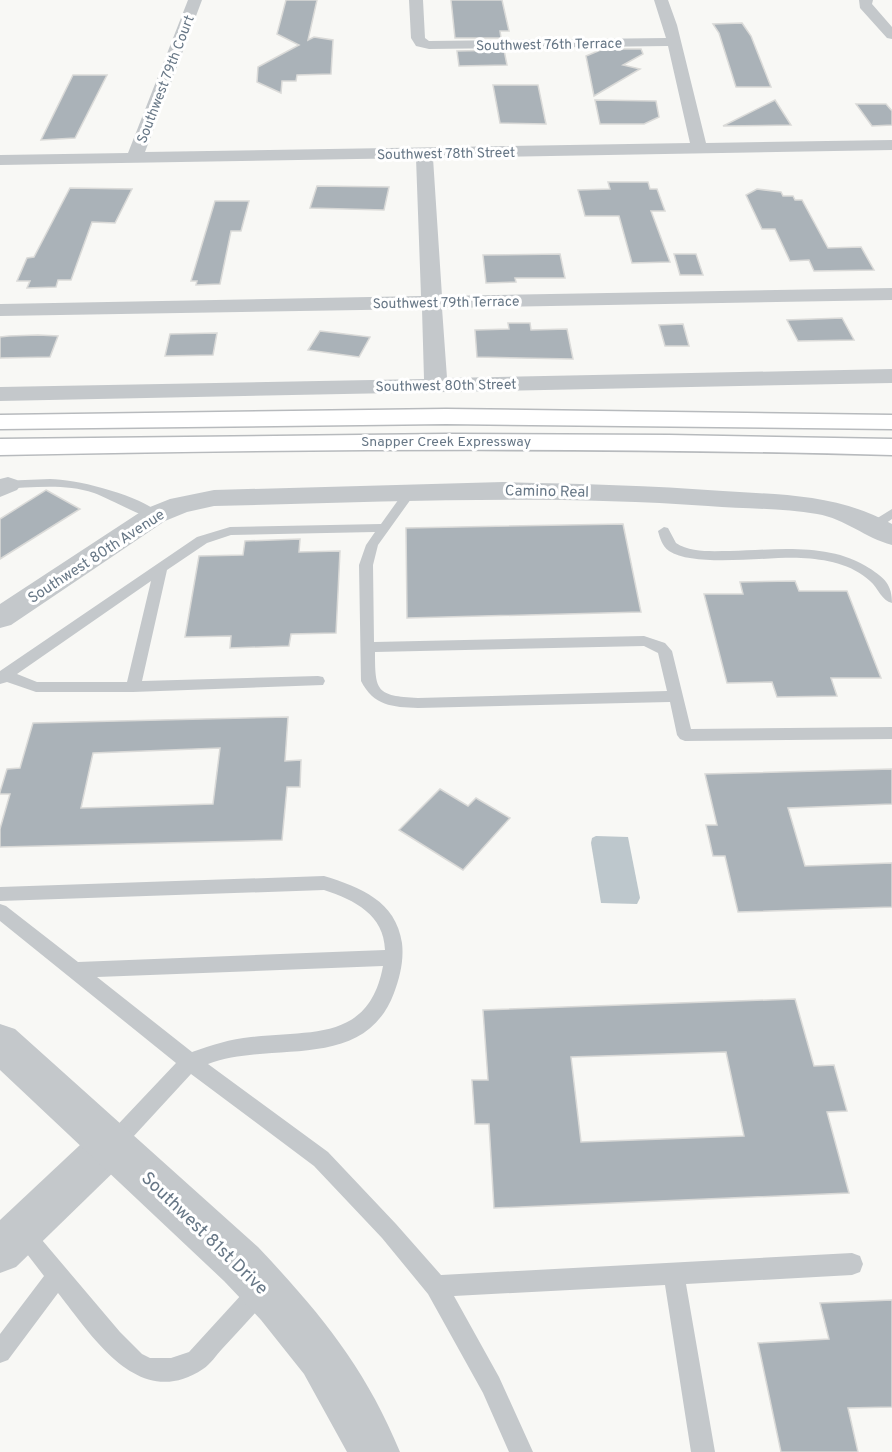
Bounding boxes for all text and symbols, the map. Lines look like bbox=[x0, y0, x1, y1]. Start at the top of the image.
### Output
street label: Southwest 79th Court bbox=[134, 13, 199, 146]
street label: Southwest 76th Terrace bbox=[476, 36, 622, 55]
street label: Southwest 78th Street bbox=[377, 145, 515, 164]
street label: Southwest 79th Terrace bbox=[372, 294, 520, 313]
street label: Southwest 80th Street bbox=[375, 377, 517, 396]
street label: Snapper Creek Expressway bbox=[361, 434, 531, 451]
street label: Camino Real bbox=[505, 482, 589, 503]
street label: Southwest 80th Avenue bbox=[25, 506, 169, 609]
street label: Southwest 81st Drive bbox=[136, 1168, 272, 1301]

